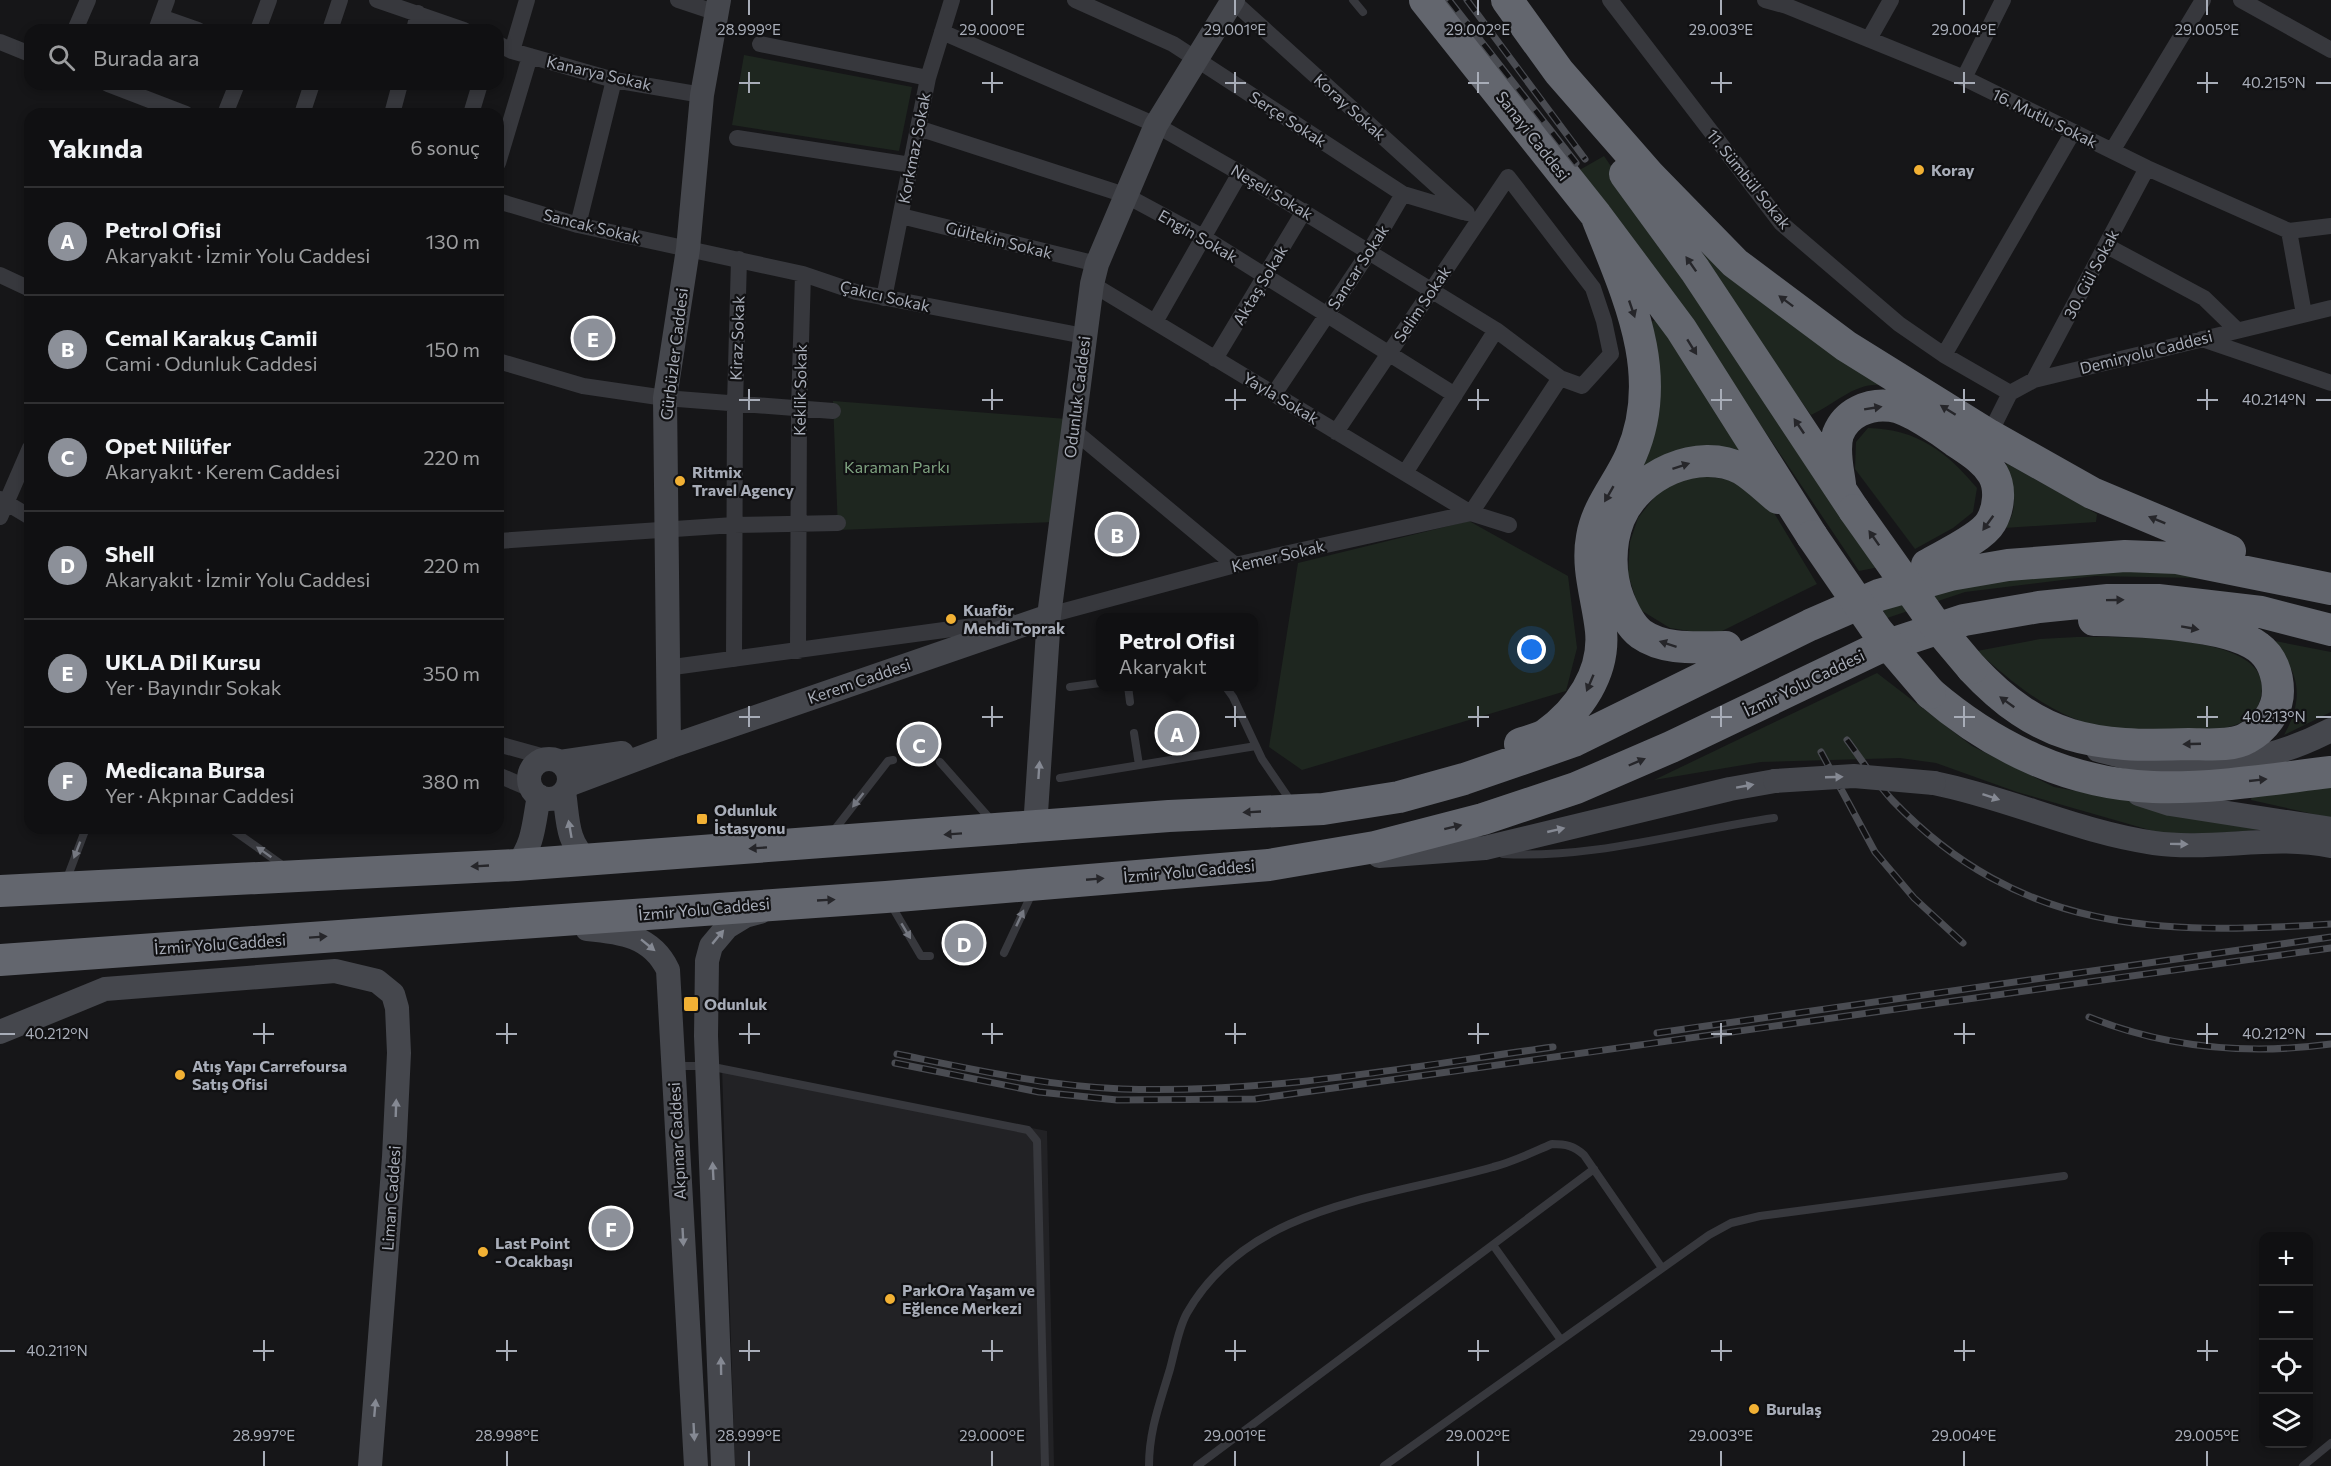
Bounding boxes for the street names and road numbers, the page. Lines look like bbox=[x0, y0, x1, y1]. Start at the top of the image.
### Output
street label: Kanarya Sokak bbox=[545, 51, 654, 94]
street label: Koray Sokak bbox=[1310, 69, 1390, 144]
street label: 16. Mutlu Sokak bbox=[1990, 84, 2101, 151]
street label: Serçe Sokak bbox=[1246, 87, 1331, 151]
street label: Sanayi Caddesi bbox=[1493, 87, 1574, 184]
street label: Korkmaz Sokak bbox=[893, 90, 934, 205]
street label: 11. Sümbül Sokak bbox=[1703, 125, 1796, 233]
street label: Neşeli Sokak bbox=[1228, 160, 1317, 224]
street label: Sancak Sokak bbox=[542, 204, 643, 247]
street label: Engin Sokak bbox=[1155, 205, 1242, 266]
street label: Gültekin Sokak bbox=[944, 217, 1055, 262]
street label: Sancar Sokak bbox=[1323, 220, 1392, 313]
street label: 30. Gül Sokak bbox=[2059, 226, 2122, 322]
street label: Aktaş Sokak bbox=[1228, 241, 1291, 328]
street label: Selim Sokak bbox=[1389, 262, 1454, 345]
street label: Çakıcı Sokak bbox=[838, 276, 932, 315]
street label: Gürbüzler Caddesi bbox=[656, 287, 691, 421]
street label: Kiraz Sokak bbox=[726, 295, 747, 381]
street label: Demiryolu Caddesi bbox=[2078, 326, 2214, 377]
street label: Odunluk Caddesi bbox=[1060, 335, 1093, 459]
street label: Keklik Sokak bbox=[789, 344, 810, 436]
street label: Yayla Sokak bbox=[1240, 367, 1323, 428]
street label: Kemer Sokak bbox=[1229, 535, 1327, 575]
street label: İzmir Yolu Caddesi bbox=[1740, 645, 1867, 720]
street label: Kerem Caddesi bbox=[805, 654, 913, 707]
street label: İzmir Yolu Caddesi bbox=[1122, 855, 1256, 886]
street label: İzmir Yolu Caddesi bbox=[637, 893, 771, 924]
street label: İzmir Yolu Caddesi bbox=[153, 929, 287, 958]
street label: Akpınar Caddesi bbox=[664, 1082, 689, 1200]
street label: Liman Caddesi bbox=[377, 1145, 404, 1251]

